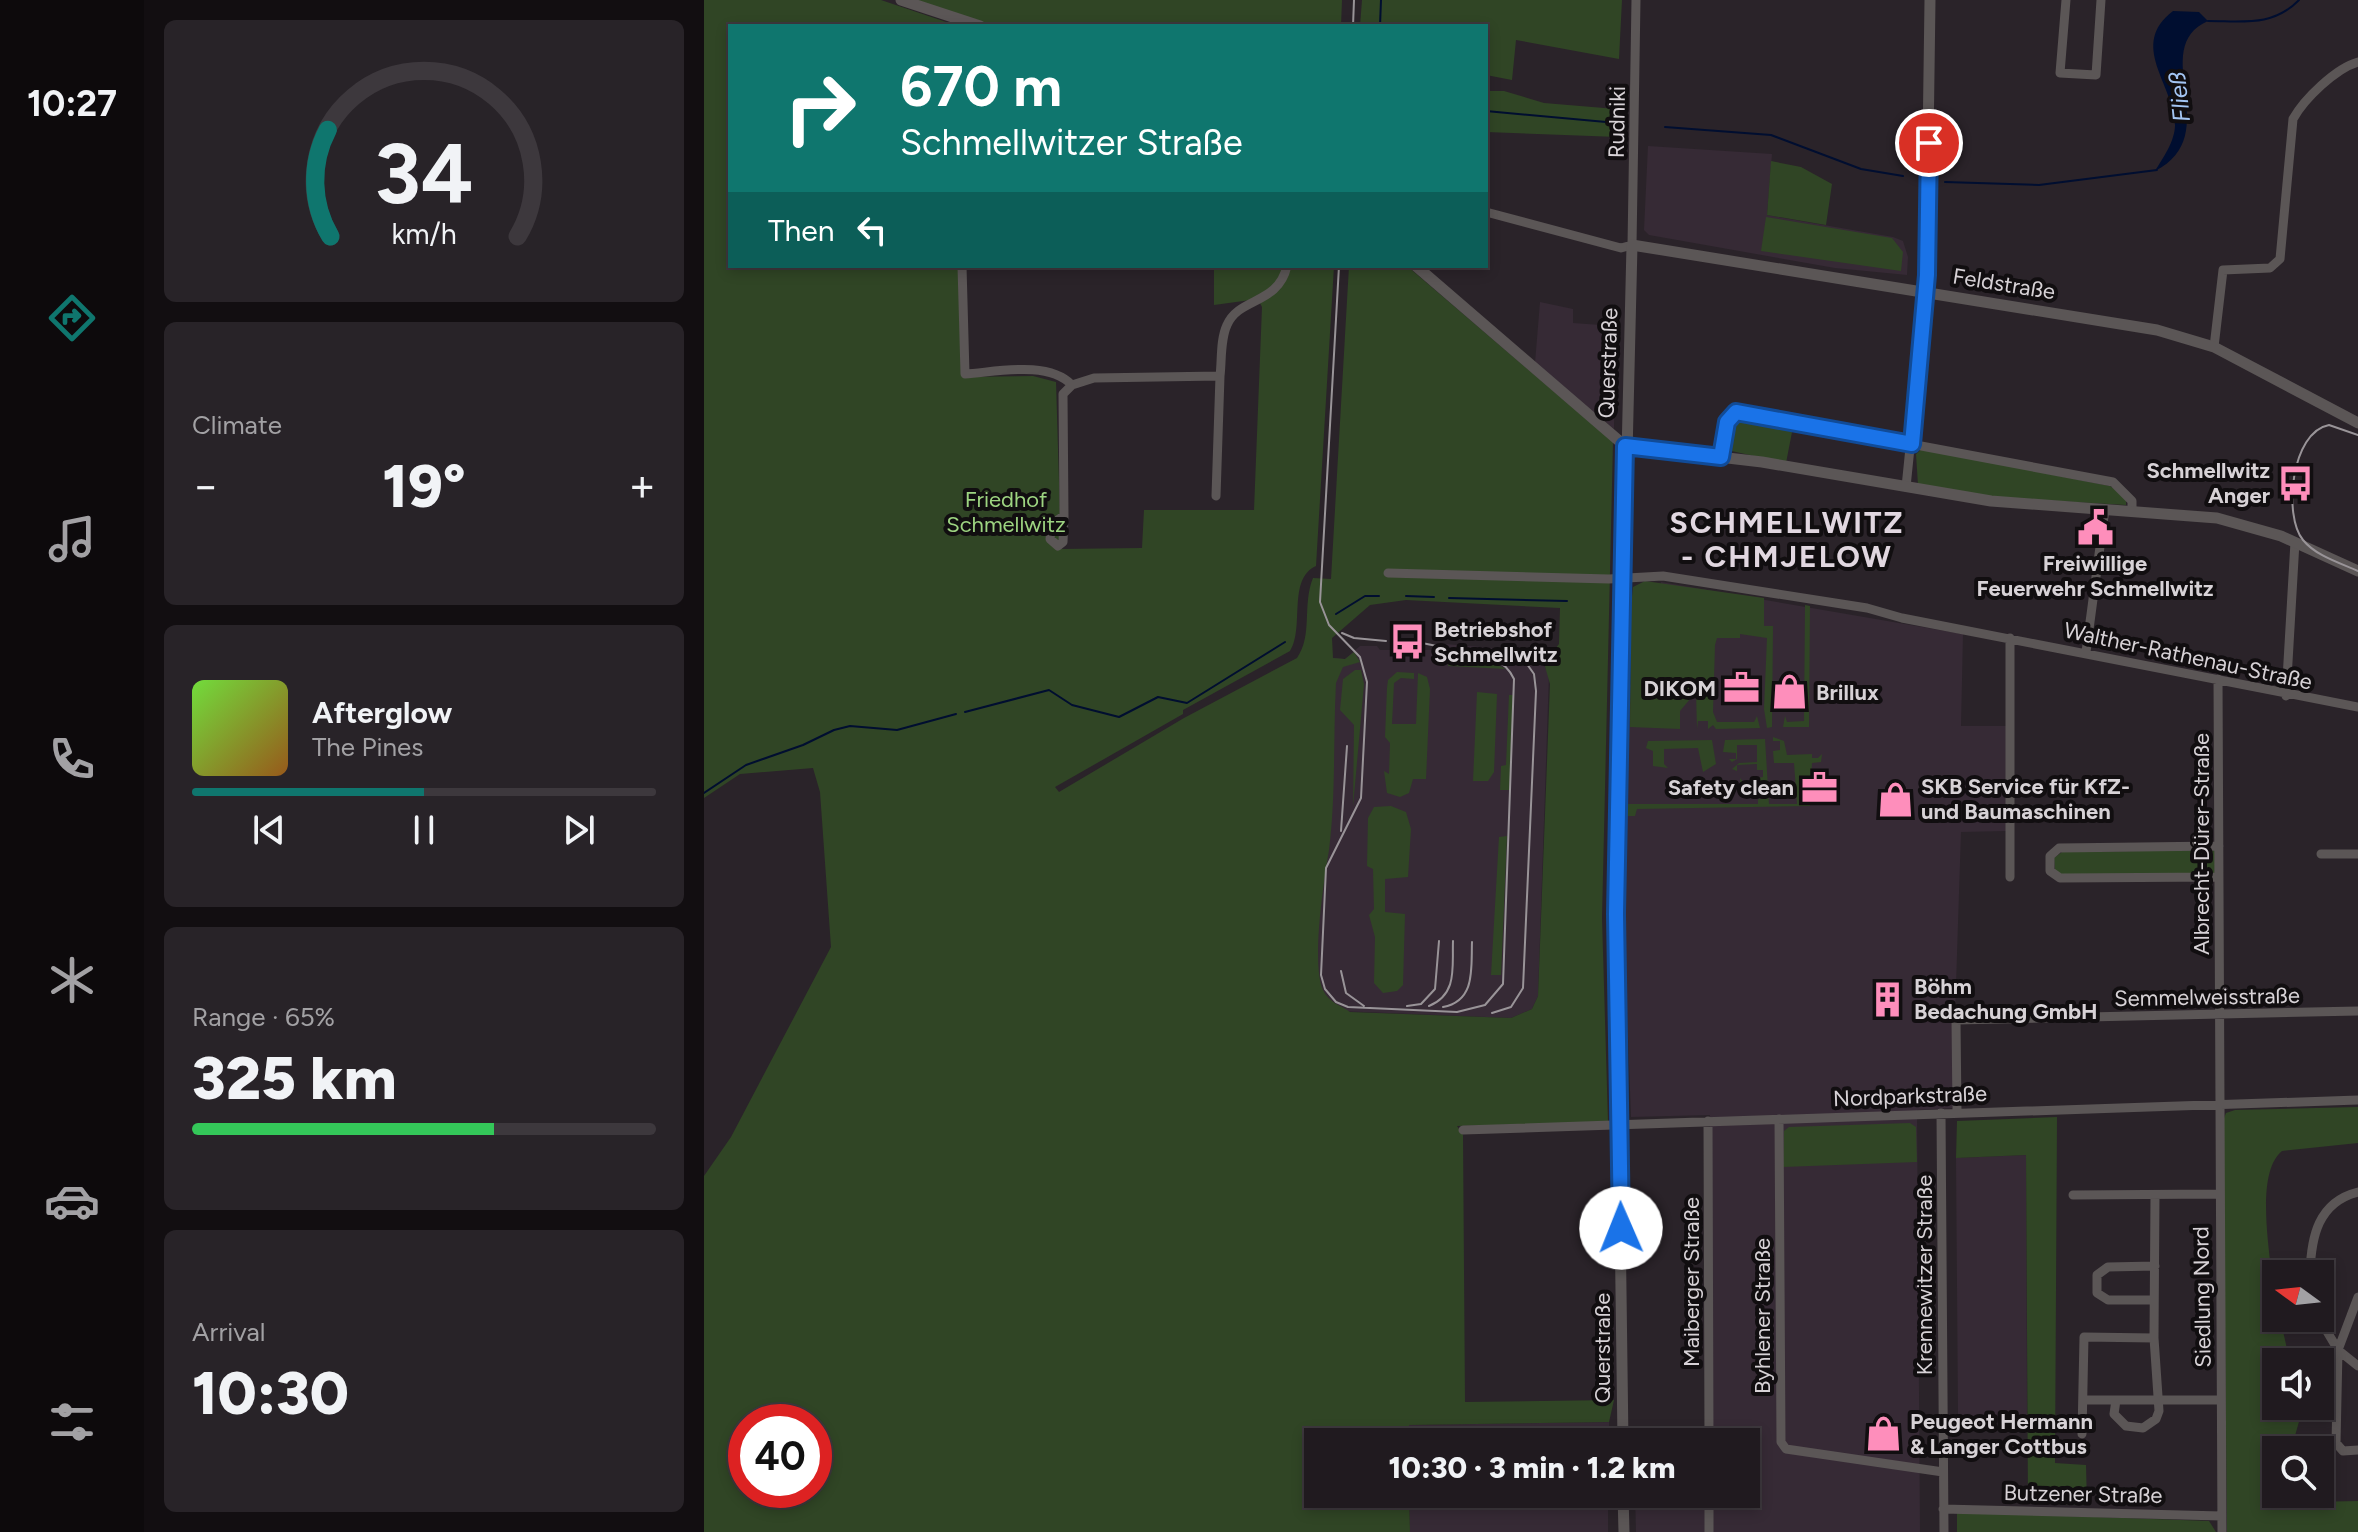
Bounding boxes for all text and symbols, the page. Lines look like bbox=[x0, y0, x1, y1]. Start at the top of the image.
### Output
text: 670 m bbox=[900, 53, 1062, 120]
icon: right bbox=[768, 56, 872, 160]
water label: Fließ bbox=[2162, 70, 2196, 124]
text: 10:27 bbox=[27, 82, 117, 125]
street label: Rudniki bbox=[1603, 86, 1631, 158]
pin bbox=[1895, 109, 1963, 177]
text: Schmellwitzer Straße bbox=[900, 121, 1243, 164]
icon: arrive bbox=[1907, 121, 1951, 165]
text: 34 bbox=[375, 124, 473, 224]
icon: left bbox=[850, 208, 894, 252]
text: Then bbox=[768, 212, 834, 249]
text: km/h bbox=[391, 217, 457, 251]
street label: Feldstraße bbox=[1951, 263, 2057, 305]
icon: directions bbox=[44, 290, 100, 346]
street label: Querstraße bbox=[1593, 307, 1623, 419]
text: Climate bbox=[192, 409, 282, 441]
text: 19° bbox=[382, 450, 466, 522]
place label: Schmellwitz Anger bbox=[2146, 457, 2271, 509]
text: − bbox=[192, 459, 219, 512]
text: + bbox=[629, 459, 656, 512]
bus stop icon: Schmellwitz Anger bbox=[2277, 464, 2315, 502]
park label: Friedhof Schmellwitz bbox=[946, 486, 1066, 538]
district label: SCHMELLWITZ - CHMJELOW bbox=[1670, 504, 1904, 575]
public building icon: Freiwillige Feuerwehr Schmellwitz bbox=[2076, 508, 2114, 546]
icon: music bbox=[44, 511, 100, 567]
place label: Freiwillige Feuerwehr Schmellwitz bbox=[1976, 550, 2214, 602]
place label: Betriebshof Schmellwitz bbox=[1434, 616, 1558, 668]
street label: Walther-Rathenau-Straße bbox=[2061, 616, 2315, 696]
bus stop icon: Betriebshof Schmellwitz bbox=[1389, 623, 1427, 661]
office icon: DIKOM bbox=[1723, 669, 1761, 707]
shop icon: Brillux bbox=[1771, 673, 1809, 711]
place label: DIKOM bbox=[1643, 675, 1716, 702]
place label: Brillux bbox=[1816, 679, 1879, 706]
text: Afterglow bbox=[312, 694, 452, 731]
icon: phone bbox=[44, 731, 100, 787]
text: The Pines bbox=[312, 731, 423, 763]
street label: Albrecht-Dürer-Straße bbox=[2188, 733, 2215, 955]
office icon: Safety clean bbox=[1801, 768, 1839, 806]
place label: SKB Service für KfZ- und Baumaschinen bbox=[1921, 773, 2130, 825]
place label: Safety clean bbox=[1668, 774, 1794, 801]
shop icon: SKB Service für KfZ- und Baumaschinen bbox=[1876, 780, 1914, 818]
icon: previous bbox=[247, 808, 291, 852]
icon: pause bbox=[402, 808, 446, 852]
icon: next bbox=[557, 808, 601, 852]
icon: climate bbox=[44, 952, 100, 1008]
place label: Böhm Bedachung GmbH bbox=[1914, 973, 2098, 1025]
building icon: Böhm Bedachung GmbH bbox=[1869, 980, 1907, 1018]
street label: Semmelweisstraße bbox=[2114, 982, 2300, 1012]
text: Range · 65% bbox=[192, 1001, 335, 1033]
text: 325 km bbox=[192, 1042, 397, 1114]
street label: Nordparkstraße bbox=[1833, 1080, 1987, 1112]
icon: car bbox=[44, 1173, 100, 1229]
street label: Krennewitzer Straße bbox=[1911, 1175, 1938, 1375]
position arrow bbox=[1579, 1186, 1663, 1270]
street label: Maiberger Straße bbox=[1678, 1197, 1705, 1367]
street label: Siedlung Nord bbox=[2187, 1226, 2217, 1368]
street label: Byhlener Straße bbox=[1749, 1238, 1776, 1394]
north arrow bbox=[2262, 1260, 2334, 1332]
map controls bbox=[2262, 1260, 2334, 1508]
street label: Querstraße bbox=[1589, 1293, 1616, 1403]
text: Arrival bbox=[192, 1316, 265, 1348]
button: sound bbox=[2262, 1348, 2334, 1420]
text: 10:30 bbox=[192, 1357, 349, 1429]
icon: filters bbox=[44, 1394, 100, 1450]
speed limit sign: 40 bbox=[728, 1404, 832, 1508]
place label: Peugeot Hermann & Langer Cottbus bbox=[1910, 1408, 2093, 1460]
shop icon: Peugeot Hermann & Langer Cottbus bbox=[1865, 1415, 1903, 1453]
button: search bbox=[2262, 1436, 2334, 1508]
text: 10:30 · 3 min · 1.2 km bbox=[1389, 1449, 1675, 1486]
street label: Butzener Straße bbox=[2003, 1479, 2163, 1509]

